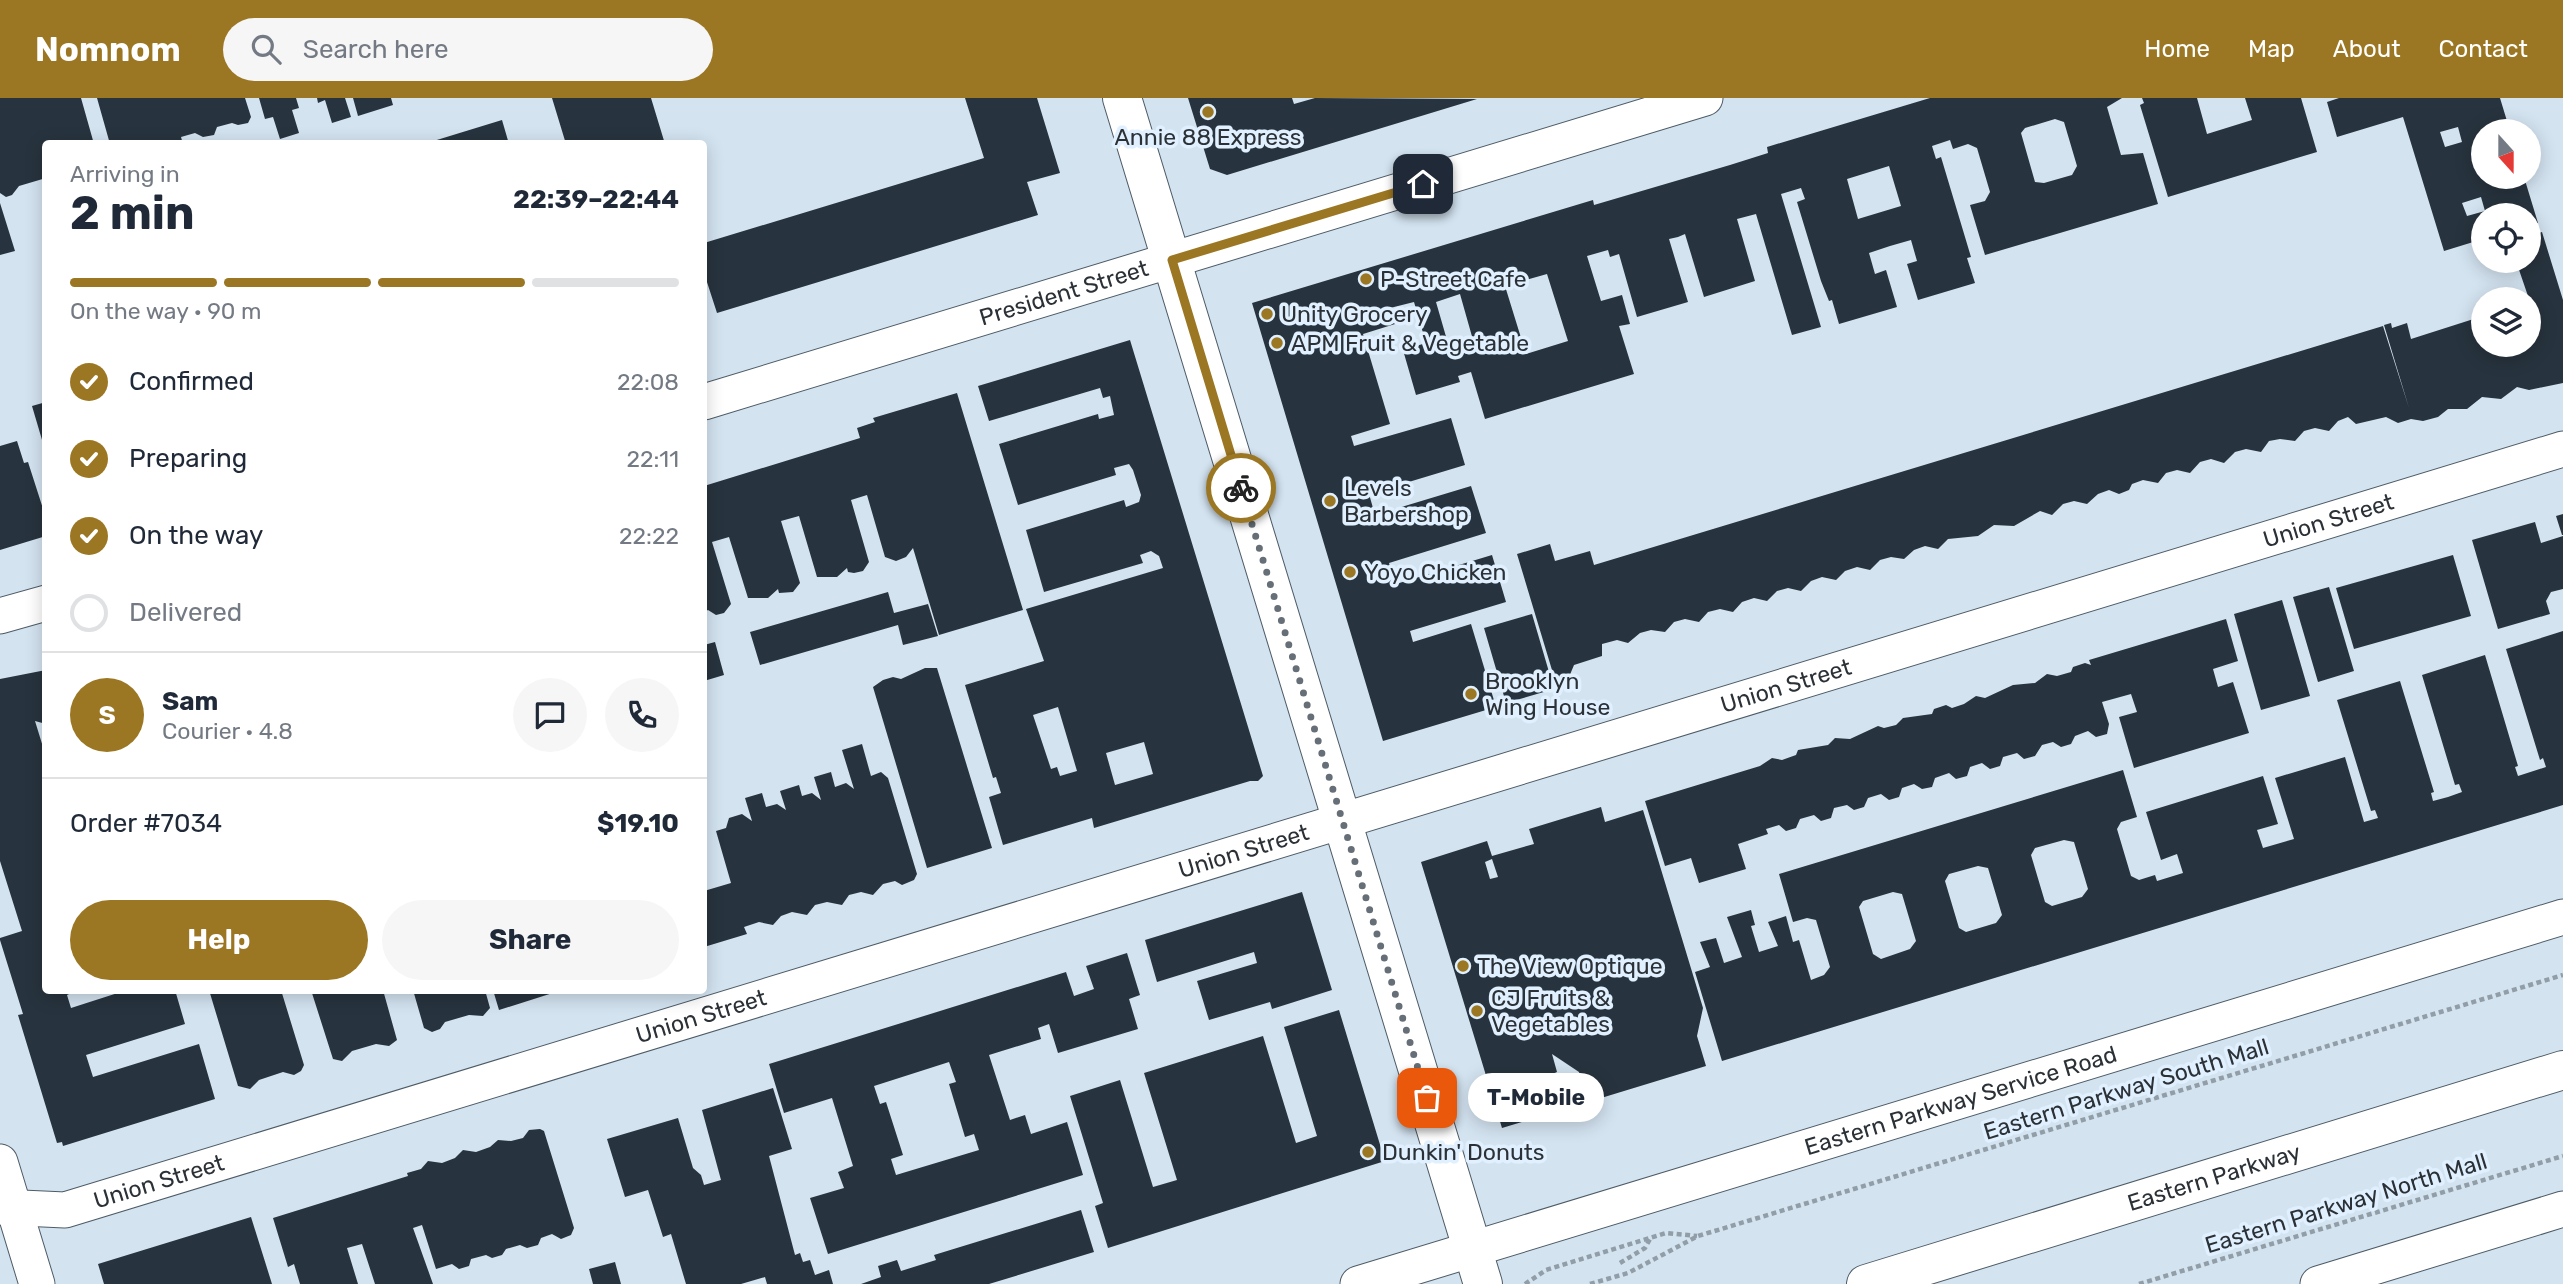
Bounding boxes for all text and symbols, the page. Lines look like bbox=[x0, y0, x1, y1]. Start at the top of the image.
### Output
search box bbox=[223, 18, 713, 81]
text: Nomnom bbox=[35, 30, 181, 69]
icon: search bbox=[247, 30, 285, 68]
text: Search here bbox=[303, 34, 449, 65]
text: Home bbox=[2144, 35, 2210, 63]
text: Map bbox=[2248, 35, 2295, 63]
text: About bbox=[2333, 35, 2401, 63]
text: Contact bbox=[2439, 35, 2528, 63]
marker: Annie 88 Express bbox=[1200, 104, 1216, 120]
north arrow bbox=[2471, 119, 2541, 189]
map controls bbox=[2471, 119, 2541, 357]
place label: Annie 88 Express bbox=[1114, 123, 1302, 151]
pin bbox=[1393, 154, 1453, 214]
text: Arriving in bbox=[70, 160, 180, 188]
icon: home bbox=[1404, 165, 1442, 203]
text: 22:39–22:44 bbox=[513, 184, 679, 215]
text: 2 min bbox=[70, 186, 195, 241]
button: locate bbox=[2471, 203, 2541, 273]
street label: President Street bbox=[976, 254, 1152, 332]
place label: P-Street Cafe bbox=[1380, 265, 1527, 293]
marker: P-Street Cafe bbox=[1358, 271, 1374, 287]
button: layers bbox=[2471, 287, 2541, 357]
text: On the way · 90 m bbox=[70, 297, 261, 325]
place label: Unity Grocery bbox=[1281, 300, 1428, 328]
marker: Unity Grocery bbox=[1259, 306, 1275, 322]
place label: APM Fruit & Vegetable bbox=[1291, 329, 1529, 357]
marker: APM Fruit & Vegetable bbox=[1269, 335, 1285, 351]
icon: check bbox=[70, 363, 108, 401]
text: Confirmed bbox=[129, 366, 254, 397]
text: 22:08 bbox=[617, 368, 679, 396]
icon: check bbox=[70, 440, 108, 478]
text: Preparing bbox=[129, 443, 247, 474]
text: 22:11 bbox=[626, 445, 679, 473]
courier bbox=[1206, 453, 1276, 523]
icon: bike bbox=[1222, 469, 1260, 507]
place label: Levels Barbershop bbox=[1344, 474, 1469, 528]
street label: Union Street bbox=[2260, 487, 2397, 554]
marker: Levels Barbershop bbox=[1322, 493, 1338, 509]
icon: check bbox=[70, 517, 108, 555]
text: On the way bbox=[129, 520, 263, 551]
text: 22:22 bbox=[619, 522, 679, 550]
place label: Yoyo Chicken bbox=[1364, 558, 1507, 586]
marker: Yoyo Chicken bbox=[1342, 564, 1358, 580]
text: Delivered bbox=[129, 597, 242, 628]
street label: Union Street bbox=[1717, 653, 1854, 719]
place label: Brooklyn Wing House bbox=[1485, 667, 1610, 721]
button: chat bbox=[513, 678, 587, 752]
button: phone bbox=[605, 678, 679, 752]
text: Sam bbox=[162, 686, 218, 717]
marker: Brooklyn Wing House bbox=[1463, 686, 1479, 702]
text: S bbox=[98, 700, 116, 731]
text: Courier · 4.8 bbox=[162, 717, 293, 745]
text: Order #7034 bbox=[70, 808, 222, 839]
text: $19.10 bbox=[597, 808, 679, 839]
street label: Union Street bbox=[1175, 818, 1312, 884]
button: Help bbox=[70, 900, 368, 980]
button: Share bbox=[382, 900, 679, 980]
place label: The View Optique bbox=[1477, 952, 1663, 980]
marker: The View Optique bbox=[1455, 958, 1471, 974]
street label: Union Street bbox=[632, 983, 770, 1049]
place label: CJ Fruits & Vegetables bbox=[1491, 984, 1610, 1038]
marker: CJ Fruits & Vegetables bbox=[1469, 1003, 1485, 1019]
street label: Eastern Parkway South Mall bbox=[1980, 1032, 2272, 1146]
street label: Eastern Parkway Service Road bbox=[1801, 1040, 2120, 1161]
pin bbox=[1397, 1068, 1457, 1128]
callout: T-Mobile bbox=[1469, 1074, 1606, 1122]
icon: bag bbox=[1408, 1079, 1446, 1117]
text: T-Mobile bbox=[1487, 1083, 1585, 1111]
street label: Eastern Parkway bbox=[2124, 1137, 2304, 1217]
place label: Dunkin' Donuts bbox=[1382, 1138, 1545, 1166]
marker: Dunkin' Donuts bbox=[1360, 1144, 1376, 1160]
street label: Eastern Parkway North Mall bbox=[2202, 1147, 2490, 1259]
street label: Union Street bbox=[90, 1148, 227, 1215]

